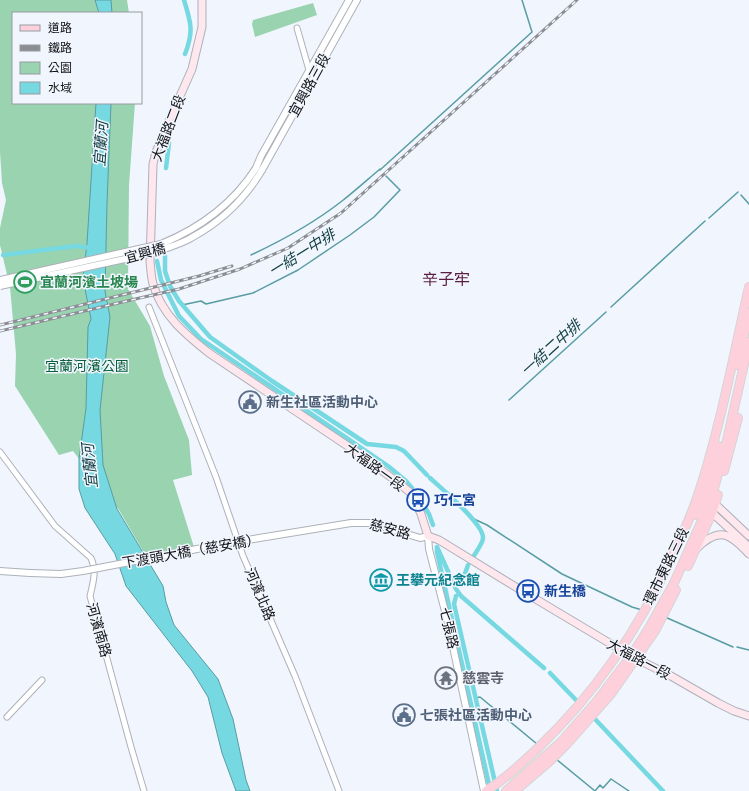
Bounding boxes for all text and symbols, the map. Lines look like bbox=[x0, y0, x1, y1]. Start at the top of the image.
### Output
legend bbox=[12, 12, 142, 104]
text: 道路 bbox=[48, 21, 72, 36]
text: 鐵路 bbox=[48, 41, 72, 56]
street label: 宜興路三段 bbox=[285, 51, 334, 120]
text: 公園 bbox=[48, 61, 72, 76]
text: 水域 bbox=[48, 81, 72, 96]
street label: 大福路二段 bbox=[148, 92, 189, 164]
water label: 宜蘭河 bbox=[90, 118, 112, 167]
water label: 一結一中排 bbox=[265, 224, 340, 281]
street label: 宜興橋 bbox=[123, 240, 168, 267]
sports icon: 宜蘭河濱土坡場 bbox=[12, 269, 38, 295]
district label: 辛子牢 bbox=[422, 270, 470, 290]
place label: 宜蘭河濱土坡場 bbox=[40, 274, 138, 291]
water label: 一結二中排 bbox=[517, 315, 586, 380]
park label: 宜蘭河濱公園 bbox=[45, 358, 129, 375]
public building icon: 新生社區活動中心 bbox=[237, 389, 263, 415]
place label: 新生社區活動中心 bbox=[266, 394, 378, 411]
water label: 宜蘭河 bbox=[78, 440, 101, 489]
street label: 大福路一段 bbox=[341, 440, 408, 495]
bus stop icon: 巧仁宮 bbox=[405, 487, 431, 513]
place label: 巧仁宮 bbox=[434, 492, 476, 509]
street label: 慈安路 bbox=[367, 516, 412, 543]
street label: 環市東路三段 bbox=[640, 525, 693, 608]
street label: 下渡頭大橋（慈安橋） bbox=[121, 531, 261, 572]
street label: 河濱北路 bbox=[241, 565, 278, 623]
museum icon: 王攀元紀念館 bbox=[368, 567, 394, 593]
place label: 王攀元紀念館 bbox=[396, 572, 480, 589]
bus stop icon: 新生橋 bbox=[515, 578, 541, 604]
place label: 新生橋 bbox=[544, 583, 586, 600]
street label: 河濱南路 bbox=[83, 601, 114, 659]
street label: 七張路 bbox=[436, 606, 462, 650]
street label: 大福路一段 bbox=[604, 636, 674, 683]
temple icon: 慈雲寺 bbox=[433, 665, 459, 691]
place label: 慈雲寺 bbox=[462, 670, 504, 687]
public building icon: 七張社區活動中心 bbox=[391, 702, 417, 728]
place label: 七張社區活動中心 bbox=[420, 707, 532, 724]

